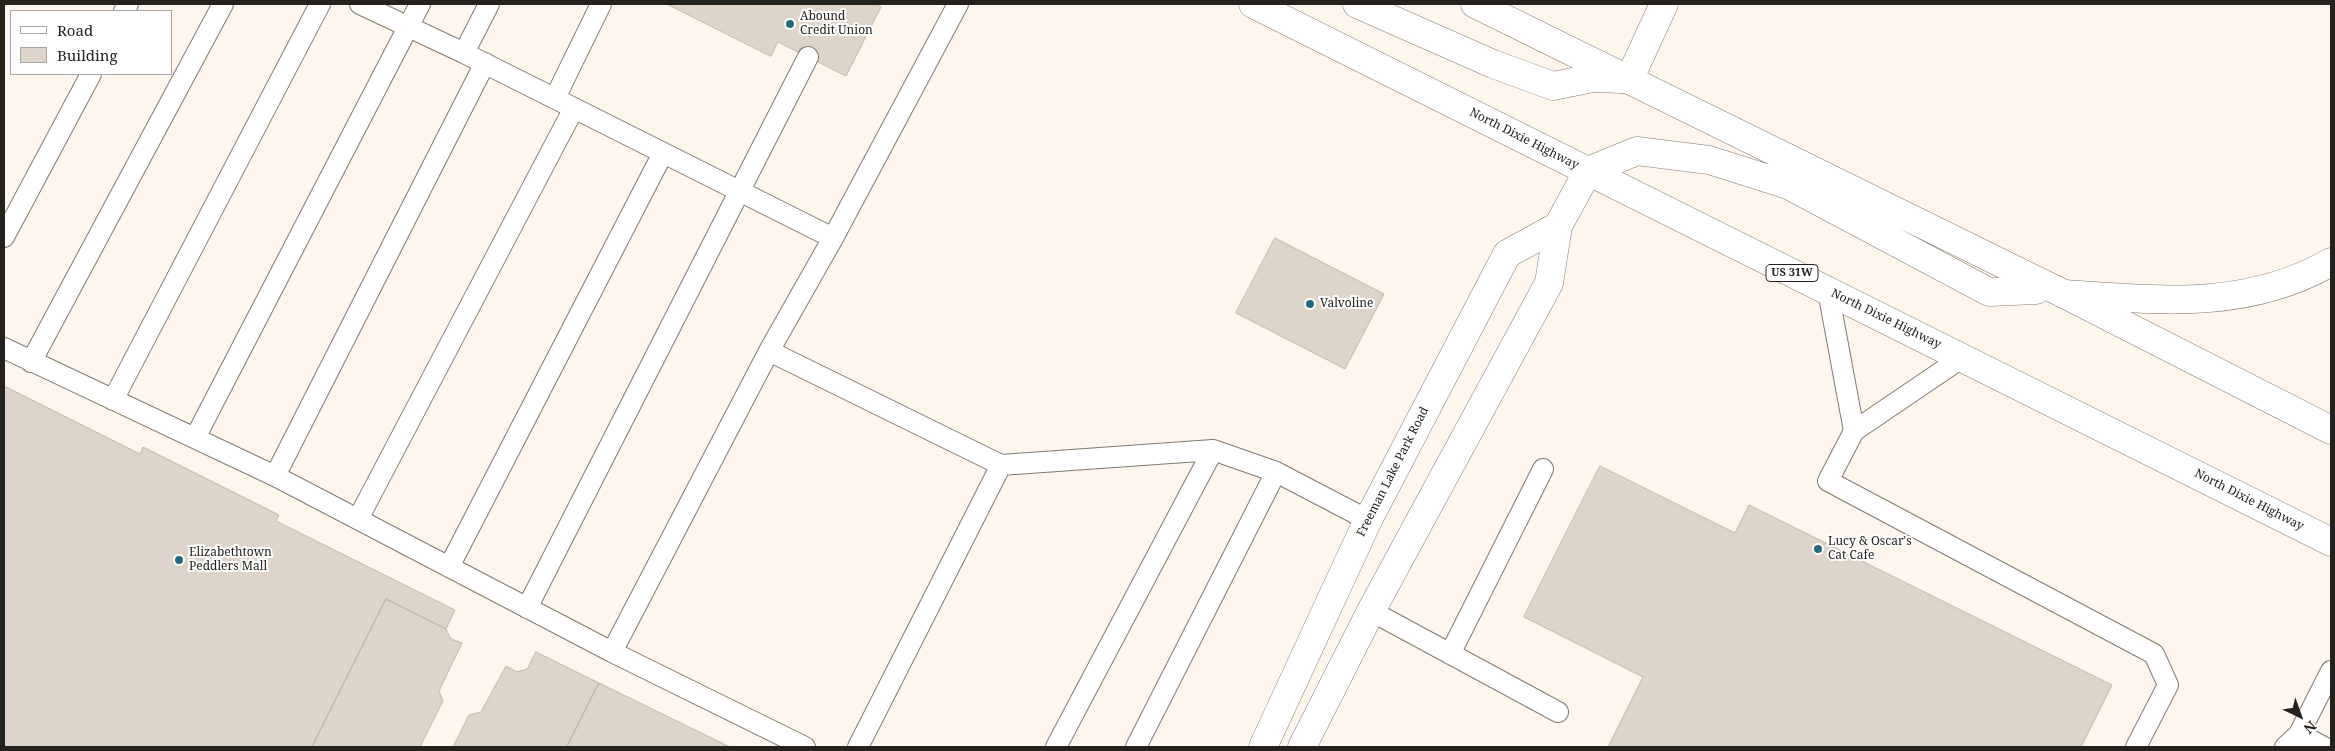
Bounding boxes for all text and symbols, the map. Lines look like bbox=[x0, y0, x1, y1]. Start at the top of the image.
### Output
legend bbox=[10, 10, 172, 75]
place label: Abound Credit Union bbox=[800, 10, 873, 38]
marker: Abound Credit Union bbox=[784, 18, 796, 30]
text: Road bbox=[57, 20, 93, 40]
text: Building bbox=[57, 45, 118, 65]
street label: North Dixie Highway bbox=[1467, 105, 1581, 173]
road number: US 31W bbox=[1766, 264, 1818, 282]
street label: North Dixie Highway bbox=[1829, 286, 1943, 352]
place label: Valvoline bbox=[1320, 297, 1373, 311]
marker: Valvoline bbox=[1304, 298, 1316, 310]
street label: Freeman Lake Park Road bbox=[1354, 405, 1432, 539]
street label: North Dixie Highway bbox=[2192, 466, 2306, 534]
place label: Lucy & Oscar's Cat Cafe bbox=[1828, 535, 1912, 563]
marker: Lucy & Oscar's Cat Cafe bbox=[1812, 543, 1824, 555]
place label: Elizabethtown Peddlers Mall bbox=[189, 546, 272, 574]
marker: Elizabethtown Peddlers Mall bbox=[173, 554, 185, 566]
north arrow bbox=[2275, 691, 2325, 741]
text: N bbox=[2300, 717, 2321, 738]

